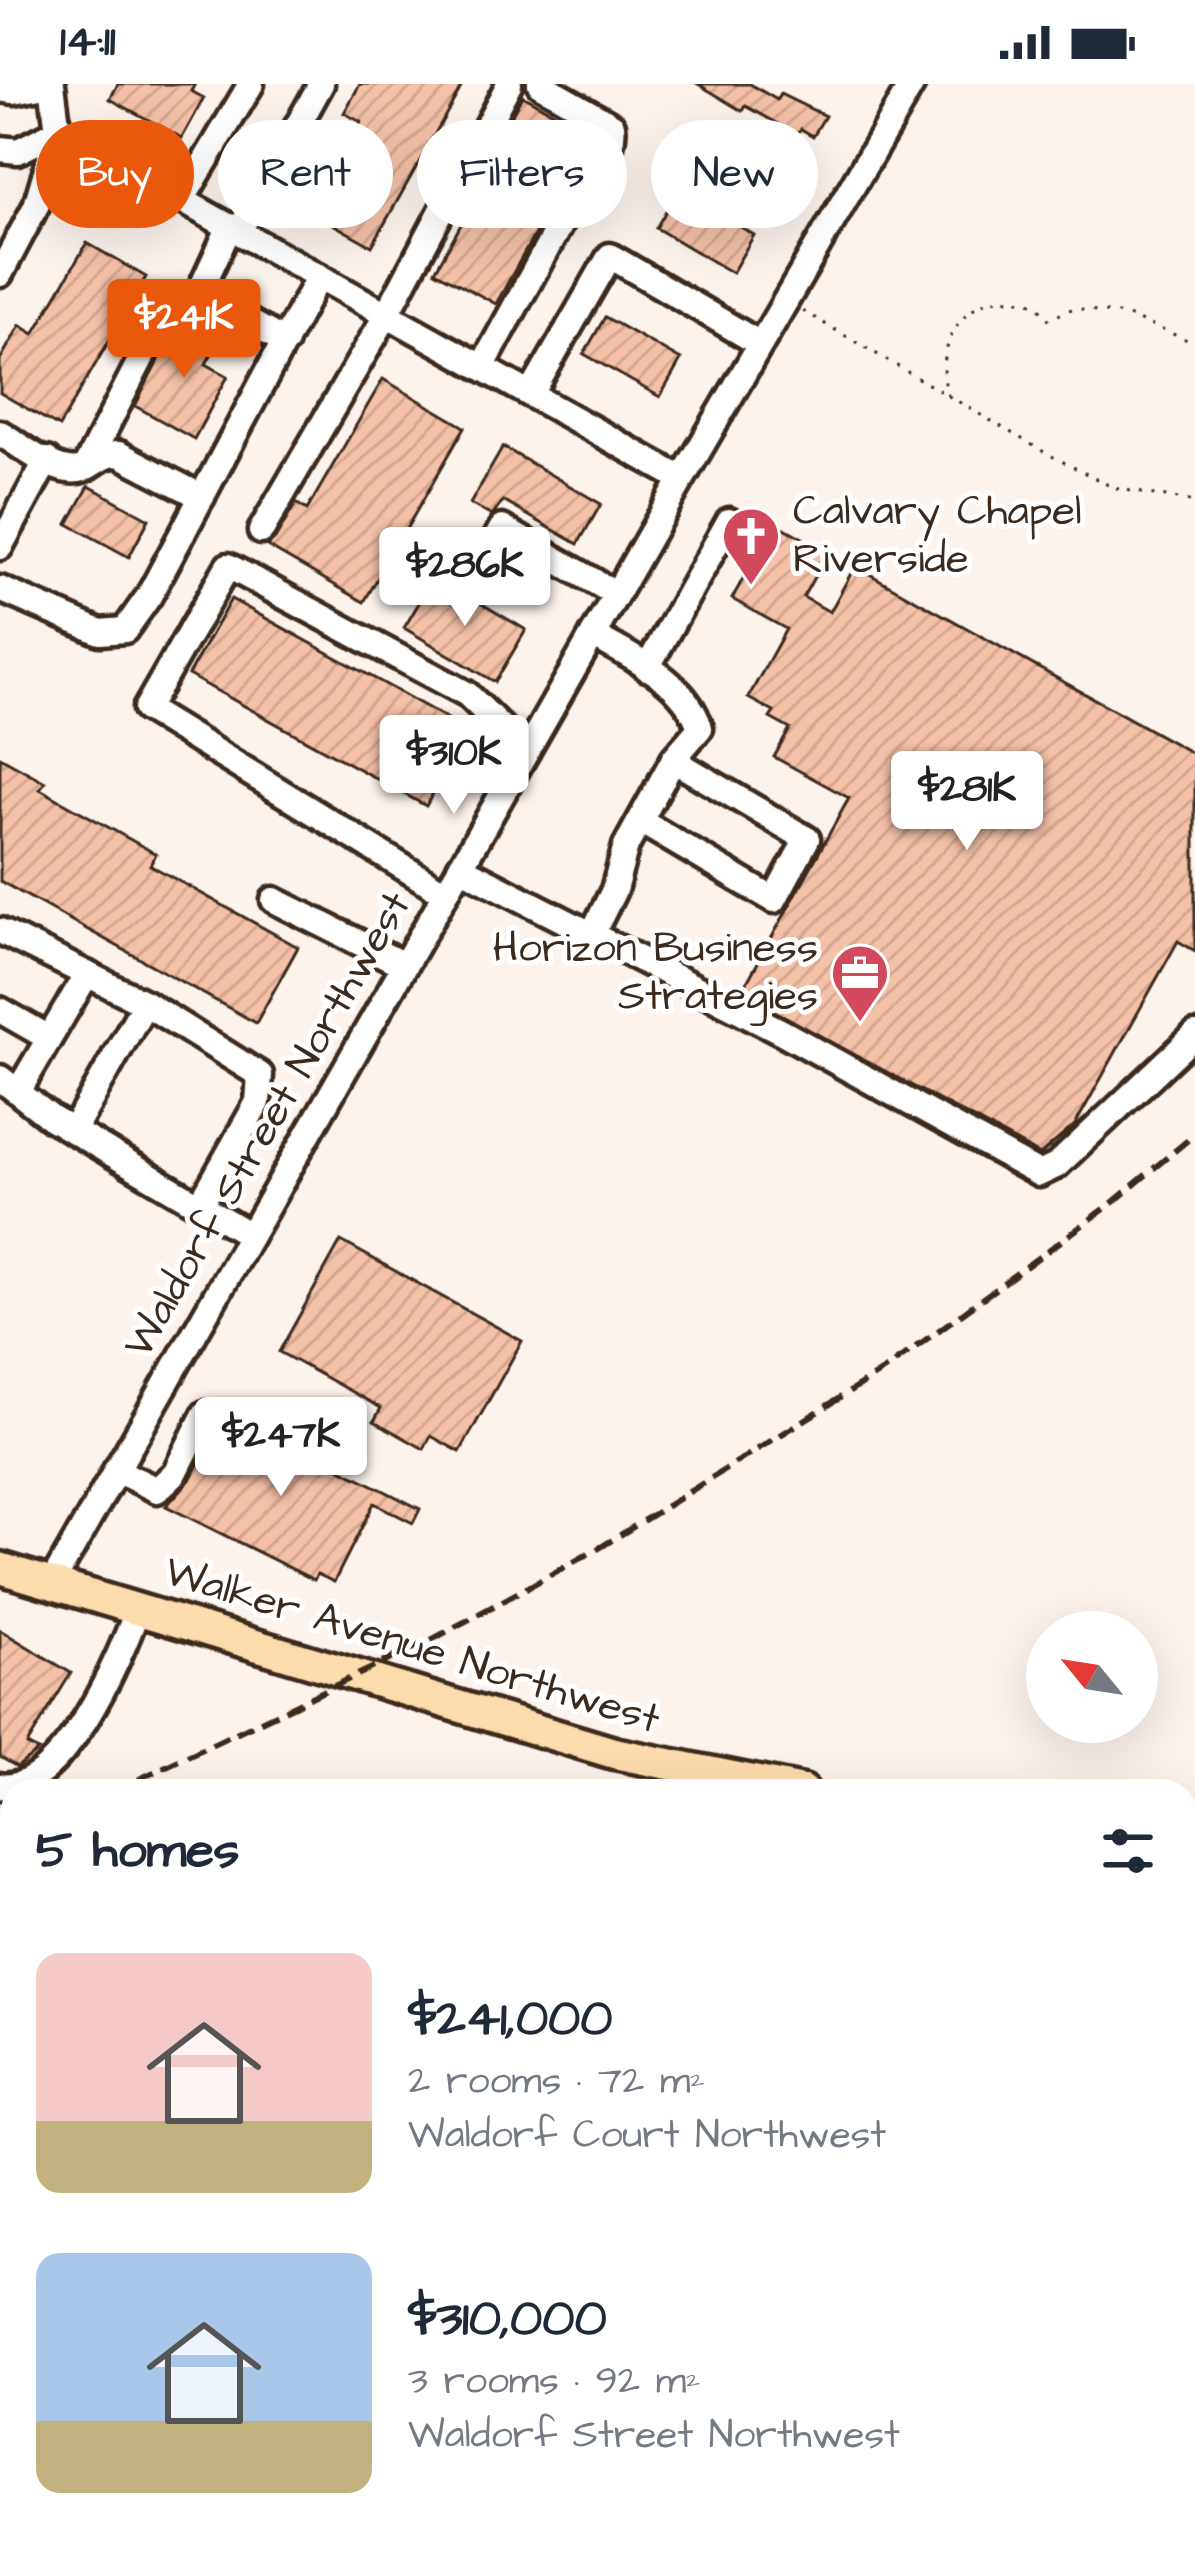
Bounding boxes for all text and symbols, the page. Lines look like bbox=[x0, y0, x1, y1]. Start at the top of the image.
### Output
text: 14:11 bbox=[60, 11, 115, 73]
chip: Buy bbox=[36, 120, 194, 228]
chip: Rent bbox=[218, 120, 393, 228]
chip: Filters bbox=[417, 120, 627, 228]
chip: New bbox=[651, 120, 818, 228]
pin: $241K bbox=[100, 279, 268, 381]
text: $241K bbox=[134, 291, 234, 345]
place label: Calvary Chapel Riverside bbox=[793, 483, 1082, 589]
church icon: Calvary Chapel Riverside bbox=[720, 505, 782, 587]
pin: $286K bbox=[381, 527, 549, 629]
text: $286K bbox=[406, 539, 524, 593]
pin: $310K bbox=[370, 715, 538, 817]
text: $310K bbox=[407, 727, 501, 781]
pin: $281K bbox=[883, 751, 1051, 853]
text: $281K bbox=[918, 763, 1016, 817]
street label: Waldorf Street Northwest bbox=[110, 881, 426, 1369]
place label: Horizon Business Strategies bbox=[493, 920, 818, 1026]
office icon: Horizon Business Strategies bbox=[829, 942, 891, 1024]
pin: $247K bbox=[197, 1397, 365, 1499]
text: $247K bbox=[222, 1409, 340, 1463]
street label: Walker Avenue Northwest bbox=[157, 1543, 667, 1749]
north arrow bbox=[1026, 1611, 1158, 1743]
map controls bbox=[1026, 1611, 1158, 1743]
text: 5 homes bbox=[36, 1816, 239, 1887]
icon: filters bbox=[1095, 1818, 1161, 1884]
text: $241,000 bbox=[408, 1984, 612, 2055]
icon: home bbox=[132, 2001, 276, 2145]
text: 2 rooms · 72 m² bbox=[408, 2055, 705, 2109]
text: Waldorf Court Northwest bbox=[408, 2109, 886, 2163]
text: $310,000 bbox=[408, 2284, 607, 2355]
icon: home bbox=[132, 2301, 276, 2445]
text: 3 rooms · 92 m² bbox=[408, 2355, 701, 2409]
text: Waldorf Street Northwest bbox=[408, 2409, 900, 2463]

